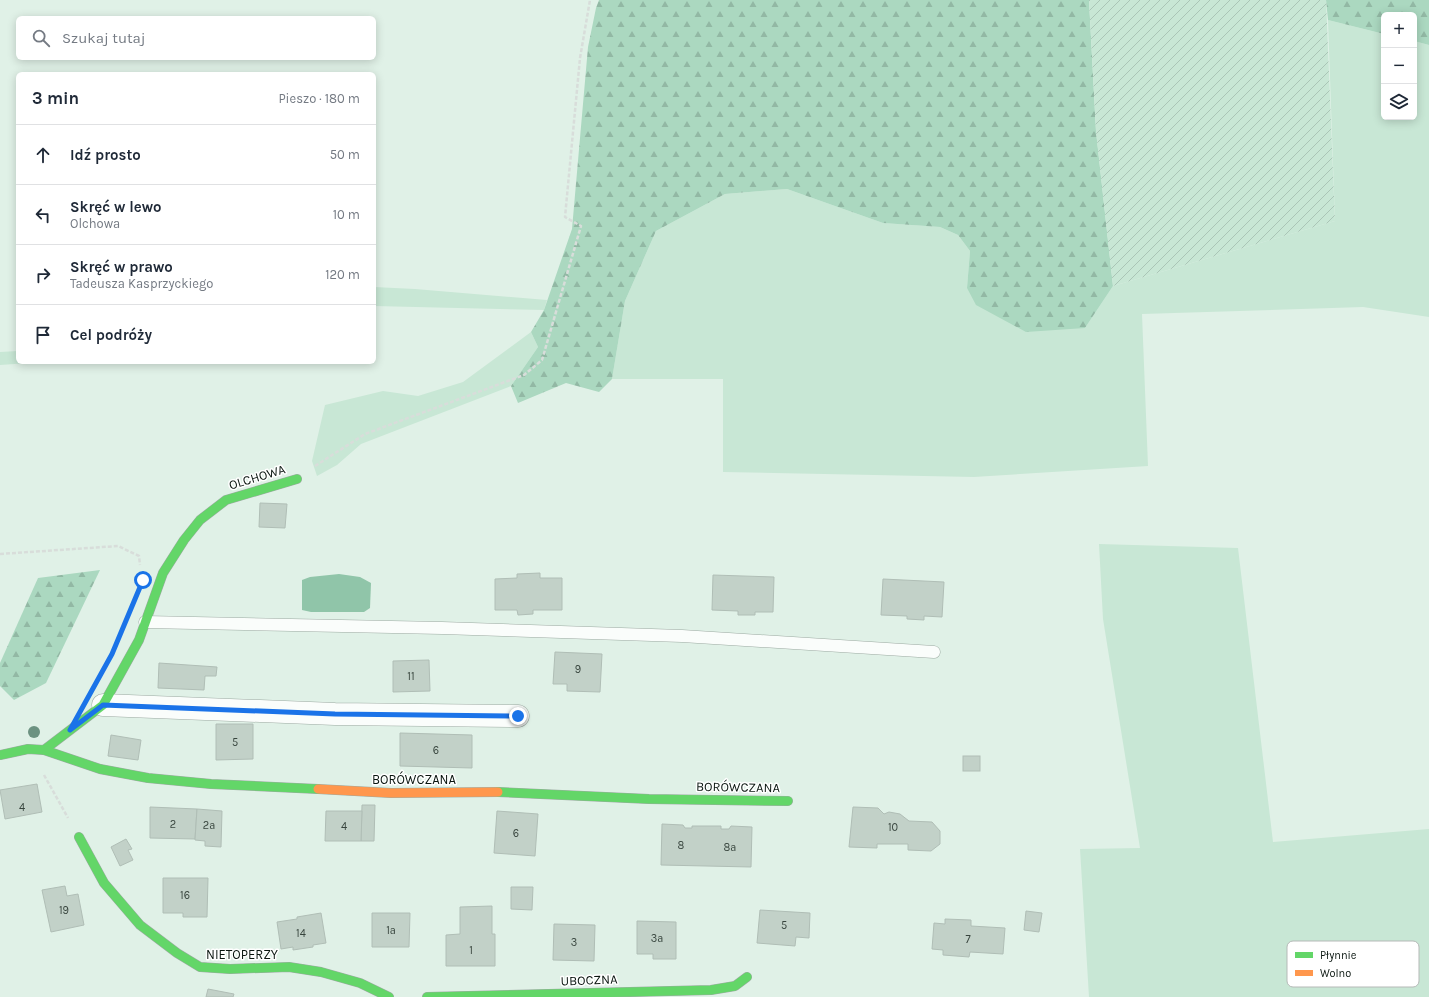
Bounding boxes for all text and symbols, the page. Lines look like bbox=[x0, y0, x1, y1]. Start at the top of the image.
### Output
map controls bbox=[1381, 12, 1417, 120]
button: + bbox=[1381, 12, 1417, 48]
search box bbox=[16, 16, 376, 60]
icon: search bbox=[30, 27, 52, 49]
text: Szukaj tutaj bbox=[62, 29, 146, 47]
button: − bbox=[1381, 48, 1417, 84]
button: layers bbox=[1381, 84, 1417, 120]
text: 3 min bbox=[32, 88, 79, 108]
text: Pieszo · 180 m bbox=[278, 91, 360, 106]
icon: ahead bbox=[32, 144, 54, 166]
text: Idź prosto bbox=[70, 146, 141, 164]
text: 50 m bbox=[330, 147, 360, 162]
text: Skręć w lewo bbox=[70, 198, 162, 216]
icon: left bbox=[32, 204, 54, 226]
text: 10 m bbox=[333, 207, 360, 222]
text: Olchowa bbox=[70, 216, 120, 231]
text: Skręć w prawo bbox=[70, 258, 173, 276]
icon: right bbox=[32, 264, 54, 286]
text: 120 m bbox=[325, 267, 360, 282]
text: Tadeusza Kasprzyckiego bbox=[70, 276, 213, 291]
icon: arrive bbox=[32, 324, 54, 346]
text: Cel podróży bbox=[70, 326, 152, 344]
street label: OLCHOWA bbox=[227, 461, 288, 493]
route start bbox=[134, 571, 152, 589]
house number: 9 bbox=[575, 663, 581, 676]
house number: 11 bbox=[407, 670, 415, 683]
route end bbox=[509, 707, 527, 725]
house number: 5 bbox=[232, 736, 238, 749]
house number: 6 bbox=[433, 744, 439, 757]
street label: BORÓWCZANA bbox=[372, 771, 456, 787]
street label: BORÓWCZANA bbox=[696, 778, 781, 795]
house number: 4 bbox=[19, 801, 25, 814]
house number: 2 bbox=[170, 818, 176, 831]
house number: 2a bbox=[203, 819, 215, 832]
house number: 4 bbox=[341, 820, 347, 833]
house number: 10 bbox=[888, 821, 898, 834]
house number: 6 bbox=[513, 827, 519, 840]
house number: 8 bbox=[678, 839, 685, 852]
house number: 8a bbox=[724, 841, 736, 854]
house number: 16 bbox=[180, 889, 190, 902]
house number: 19 bbox=[59, 904, 69, 917]
house number: 5 bbox=[781, 919, 787, 932]
house number: 1a bbox=[386, 924, 396, 937]
house number: 14 bbox=[296, 927, 306, 940]
house number: 3a bbox=[651, 932, 663, 945]
house number: 7 bbox=[965, 933, 971, 946]
house number: 3 bbox=[571, 936, 577, 949]
legend bbox=[1287, 941, 1419, 987]
house number: 1 bbox=[469, 944, 473, 957]
street label: NIETOPERZY bbox=[206, 947, 278, 962]
text: Płynnie bbox=[1320, 949, 1357, 962]
text: Wolno bbox=[1320, 967, 1351, 980]
street label: UBOCZNA bbox=[560, 971, 618, 988]

